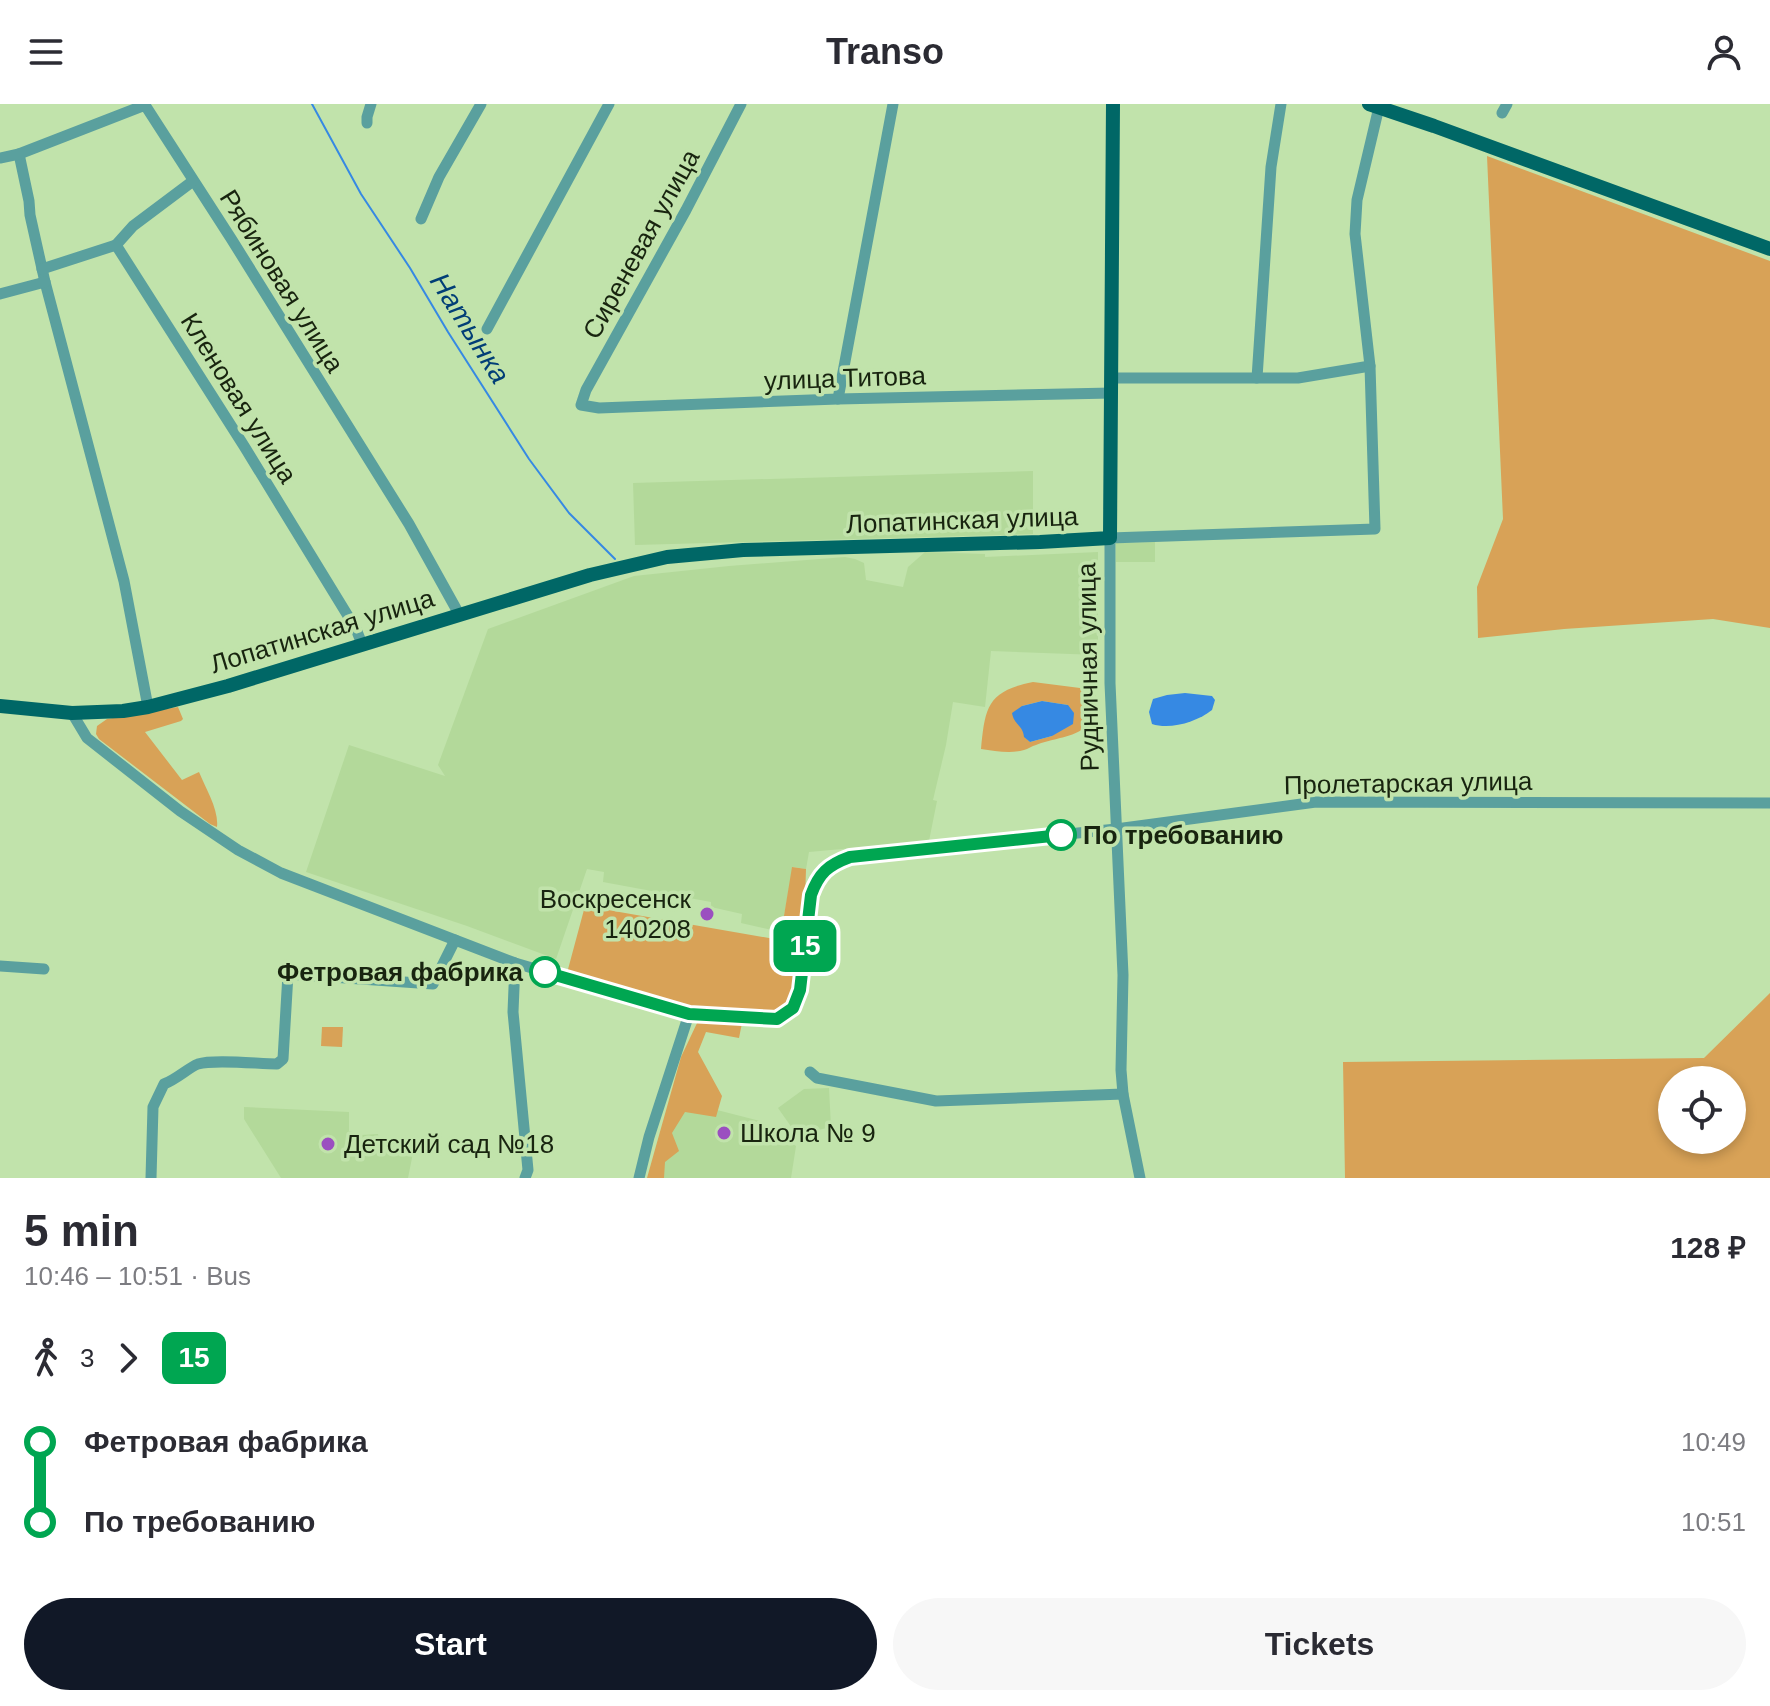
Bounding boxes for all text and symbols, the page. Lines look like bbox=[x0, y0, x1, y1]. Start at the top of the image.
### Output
icon: menu bbox=[24, 30, 68, 74]
icon: person bbox=[1702, 30, 1746, 74]
text: Transo bbox=[826, 31, 944, 72]
street label: Сиреневая улица bbox=[577, 144, 706, 344]
street label: Рябиновая улица bbox=[214, 184, 351, 378]
water label: Натынка bbox=[424, 267, 516, 389]
street label: Кленовая улица bbox=[175, 308, 304, 489]
street label: улица Титова bbox=[764, 360, 927, 396]
street label: Лопатинская улица bbox=[845, 501, 1079, 539]
street label: Рудничная улица bbox=[1071, 562, 1105, 772]
street label: Лопатинская улица bbox=[206, 583, 438, 679]
street label: Пролетарская улица bbox=[1283, 766, 1533, 800]
marker: По требованию bbox=[1046, 820, 1076, 850]
place label: По требованию bbox=[1083, 820, 1283, 850]
place label: Воскресенск 140208 bbox=[540, 884, 692, 944]
marker: Воскресенск 140208 bbox=[698, 905, 716, 923]
line badge: 15 bbox=[769, 920, 841, 972]
text: 15 bbox=[789, 930, 821, 961]
place label: Фетровая фабрика bbox=[277, 957, 524, 987]
marker: Фетровая фабрика bbox=[530, 957, 560, 987]
map controls bbox=[1658, 1066, 1746, 1154]
button: locate bbox=[1658, 1066, 1746, 1154]
place label: Школа № 9 bbox=[740, 1118, 876, 1148]
marker: Школа № 9 bbox=[715, 1124, 733, 1142]
place label: Детский сад №18 bbox=[344, 1129, 554, 1159]
marker: Детский сад №18 bbox=[319, 1135, 337, 1153]
text: 5 min bbox=[24, 1206, 139, 1255]
text: 128 ₽ bbox=[1670, 1231, 1746, 1264]
text: 10:46 – 10:51 · Bus bbox=[24, 1261, 251, 1291]
icon: walk bbox=[24, 1336, 68, 1380]
icon: forward bbox=[106, 1336, 150, 1380]
text: 15 bbox=[178, 1342, 210, 1373]
text: 3 bbox=[80, 1343, 94, 1373]
text: Фетровая фабрика bbox=[84, 1425, 368, 1458]
text: 10:49 bbox=[1681, 1427, 1746, 1457]
text: По требованию bbox=[84, 1505, 315, 1538]
text: 10:51 bbox=[1681, 1507, 1746, 1537]
button: Start bbox=[24, 1598, 877, 1690]
button: Tickets bbox=[893, 1598, 1746, 1690]

